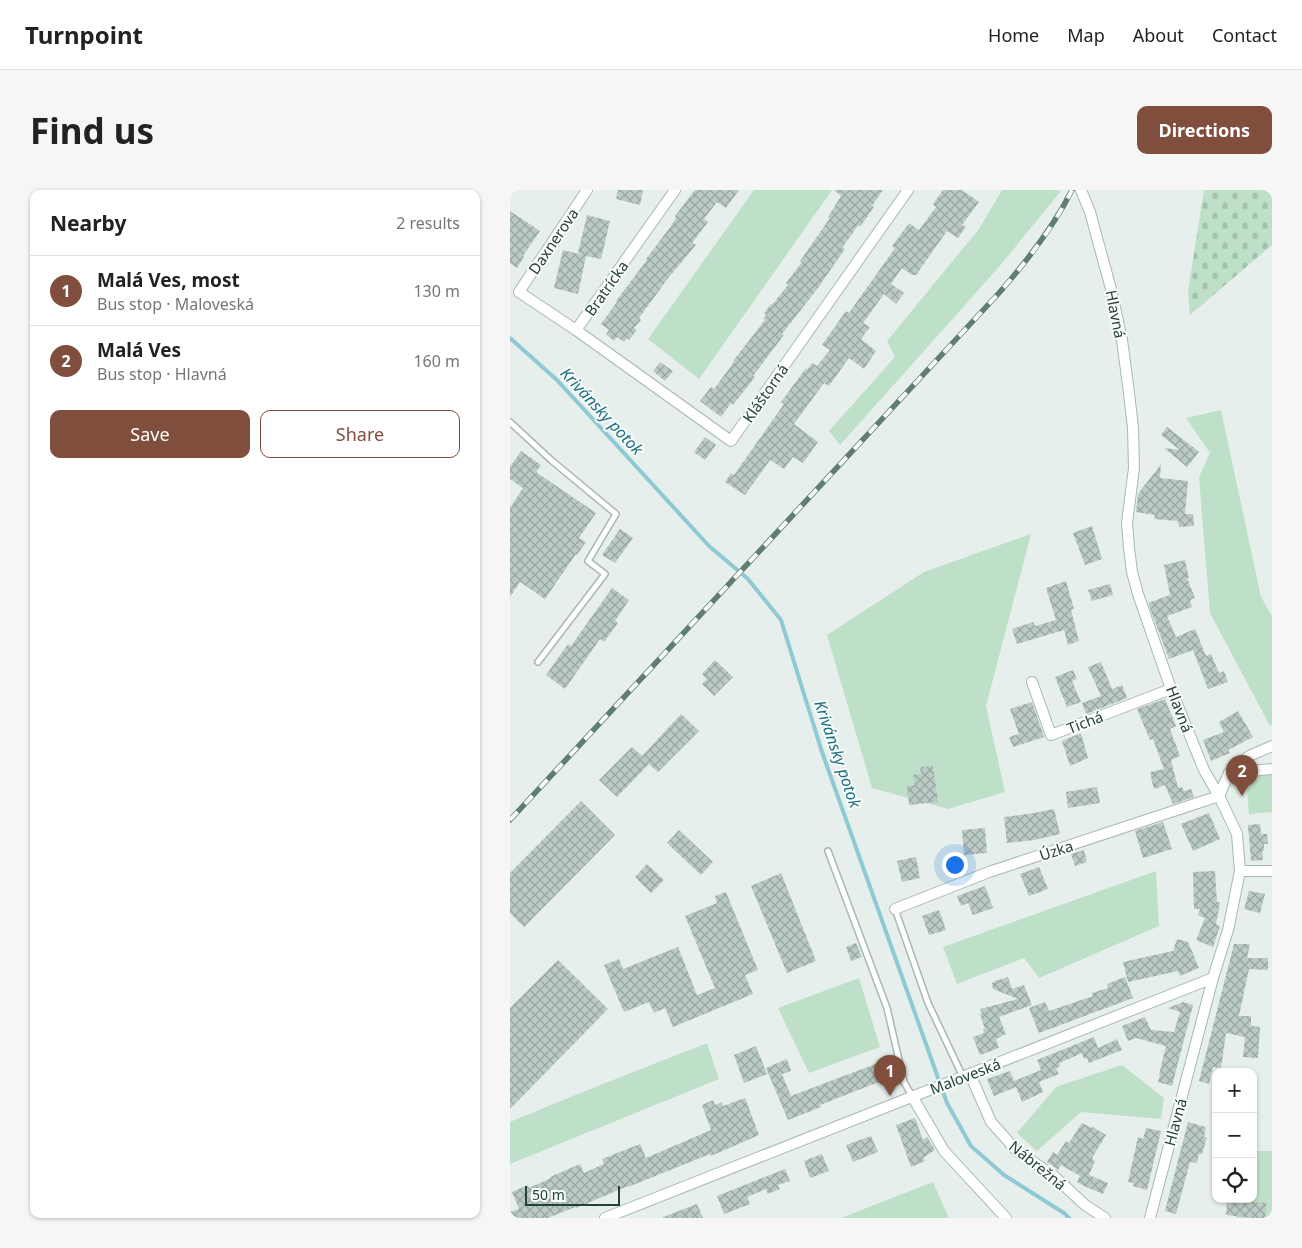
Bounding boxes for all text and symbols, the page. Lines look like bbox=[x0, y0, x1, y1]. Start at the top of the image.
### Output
text: Turnpoint bbox=[25, 18, 143, 51]
text: Home bbox=[988, 23, 1039, 47]
text: Map bbox=[1067, 23, 1105, 47]
text: About bbox=[1133, 23, 1184, 47]
text: Contact bbox=[1212, 23, 1277, 47]
button: Directions bbox=[1137, 106, 1272, 154]
text: Find us bbox=[30, 107, 154, 154]
street label: Daxnerova bbox=[524, 204, 582, 278]
text: Nearby bbox=[50, 209, 126, 237]
text: 2 results bbox=[396, 212, 460, 234]
street label: Bratrícka bbox=[580, 256, 632, 320]
text: Malá Ves, most bbox=[97, 267, 240, 293]
text: 1 bbox=[61, 280, 71, 302]
text: 130 m bbox=[413, 280, 460, 302]
street label: Hlavná bbox=[1102, 288, 1130, 340]
text: Bus stop · Maloveská bbox=[97, 293, 254, 315]
text: Malá Ves bbox=[97, 337, 181, 363]
text: 2 bbox=[61, 350, 71, 372]
text: 160 m bbox=[413, 350, 460, 372]
street label: Kláštorná bbox=[738, 360, 792, 426]
water label: Krivánsky potok bbox=[556, 362, 649, 460]
text: Bus stop · Hlavná bbox=[97, 363, 227, 385]
button: Save bbox=[50, 410, 250, 458]
button: Share bbox=[260, 410, 460, 458]
street label: Hlavná bbox=[1162, 683, 1198, 735]
water label: Krivánsky potok bbox=[809, 697, 867, 812]
street label: Tichá bbox=[1064, 706, 1106, 738]
pin: 2 bbox=[1226, 755, 1258, 796]
street label: Úzka bbox=[1037, 835, 1075, 865]
your location bbox=[942, 852, 968, 878]
street label: Maloveská bbox=[927, 1053, 1003, 1099]
pin: 1 bbox=[874, 1055, 906, 1096]
map controls bbox=[1212, 1068, 1257, 1203]
button: + bbox=[1212, 1068, 1257, 1113]
street label: Hlavná bbox=[1159, 1096, 1191, 1148]
button: − bbox=[1212, 1113, 1257, 1158]
street label: Nábrežná bbox=[1005, 1136, 1071, 1194]
button: locate bbox=[1212, 1158, 1257, 1203]
scale bar bbox=[525, 1183, 620, 1206]
text: 50 m bbox=[532, 1185, 565, 1204]

